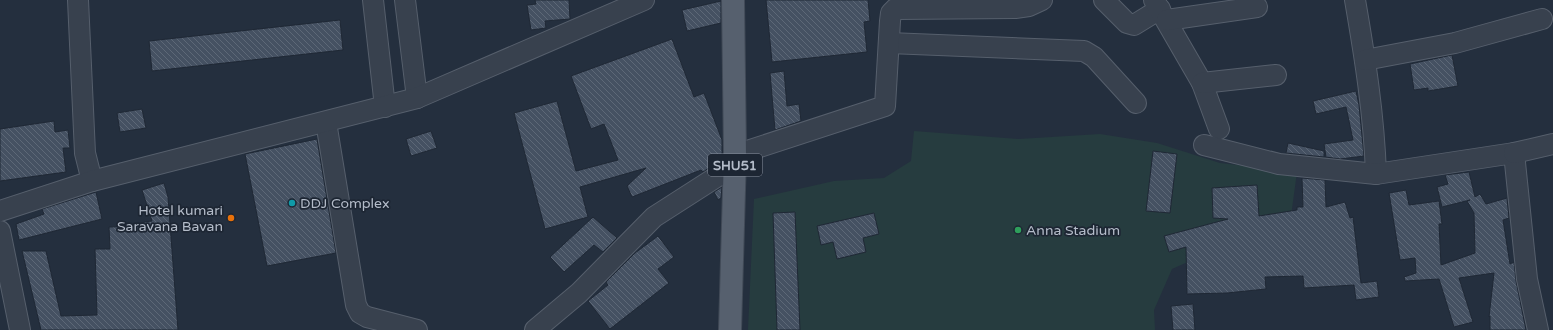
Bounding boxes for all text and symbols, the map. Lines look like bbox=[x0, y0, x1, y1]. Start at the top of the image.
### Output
road number: SHU51 bbox=[708, 154, 762, 176]
place label: DDJ Complex bbox=[300, 195, 390, 212]
marker: DDJ Complex bbox=[287, 198, 297, 208]
place label: Hotel kumari Saravana Bavan bbox=[117, 202, 223, 235]
marker: Hotel kumari Saravana Bavan bbox=[226, 213, 236, 223]
place label: Anna Stadium bbox=[1026, 222, 1120, 239]
marker: Anna Stadium bbox=[1013, 225, 1023, 235]

